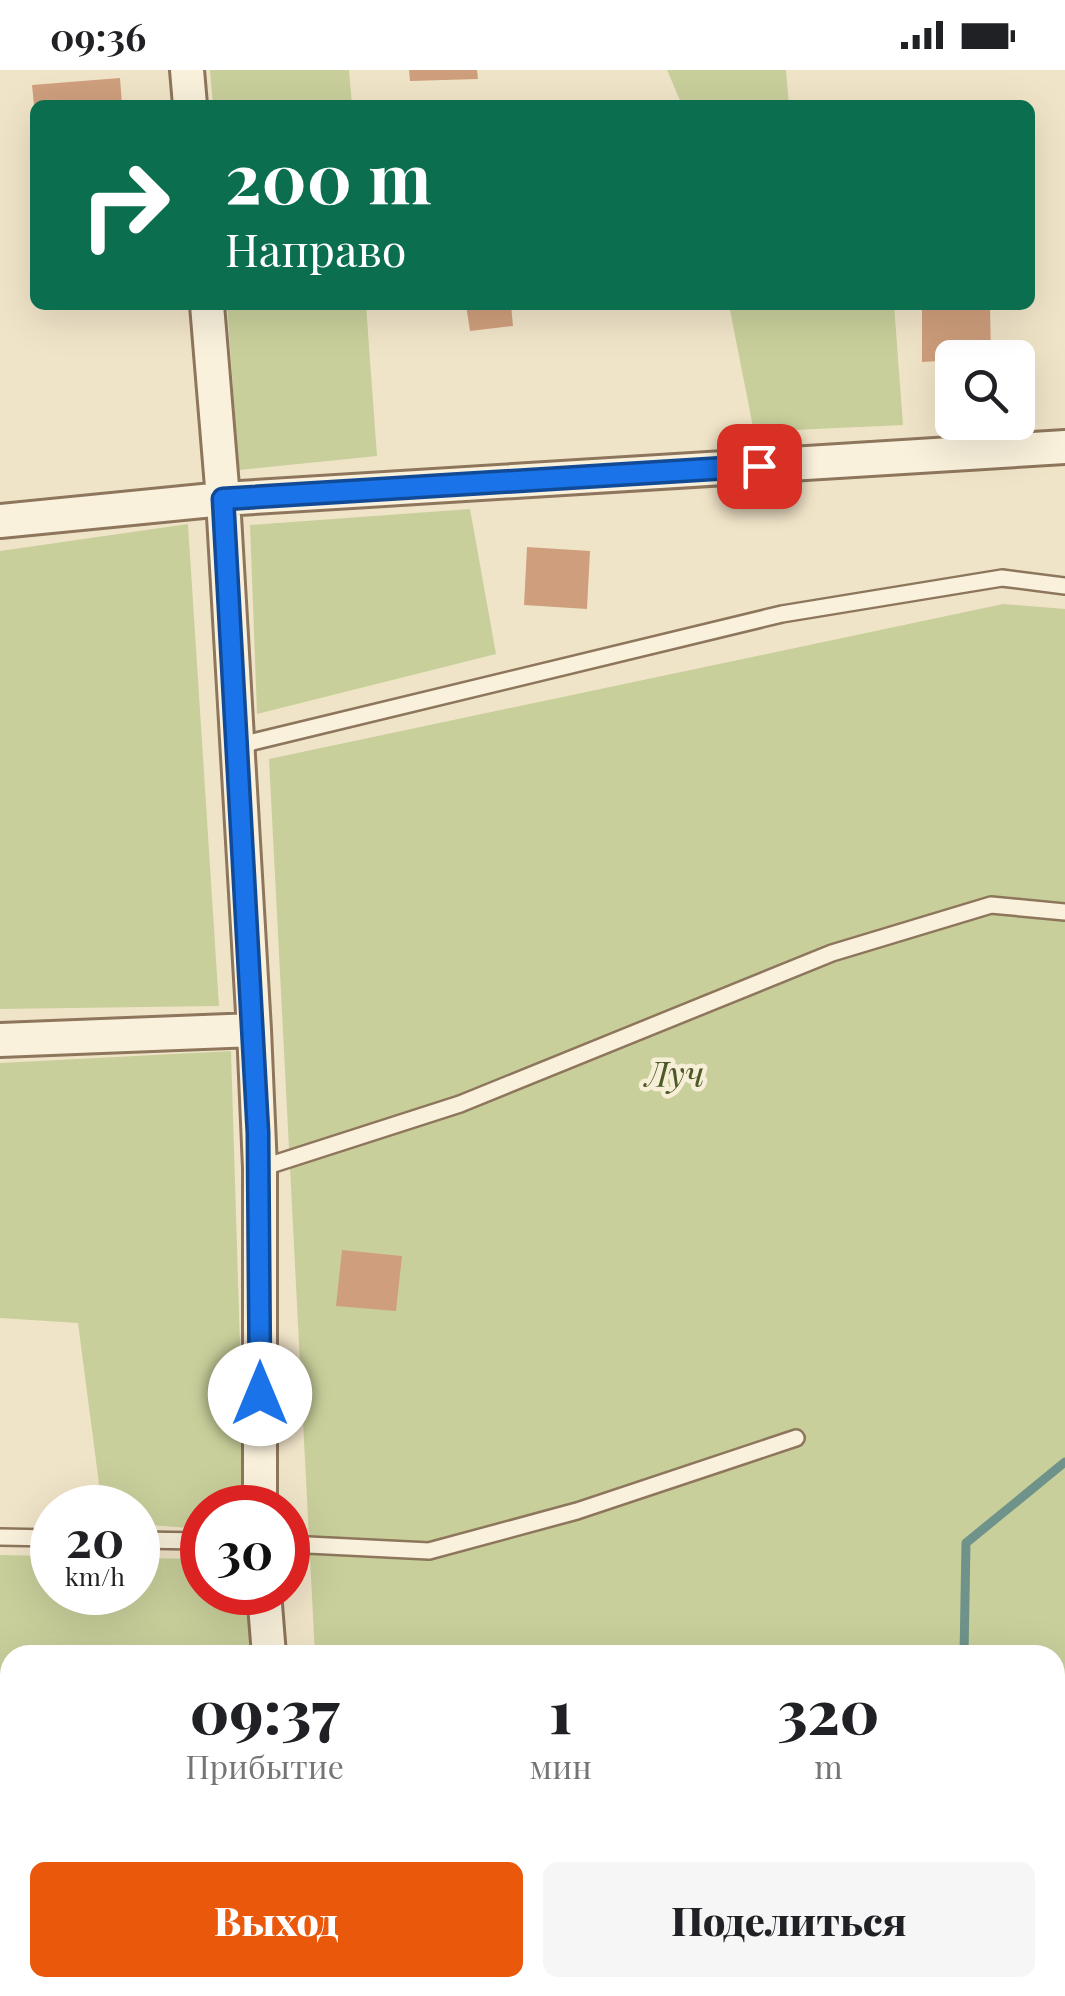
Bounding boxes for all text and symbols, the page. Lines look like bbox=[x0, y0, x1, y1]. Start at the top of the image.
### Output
text: 09:36 bbox=[50, 10, 146, 61]
text: 200 m bbox=[225, 128, 432, 222]
icon: right bbox=[60, 140, 190, 270]
text: Направо bbox=[225, 218, 407, 278]
map controls bbox=[935, 340, 1035, 440]
button: search bbox=[935, 340, 1035, 440]
pin bbox=[717, 424, 802, 509]
icon: arrive bbox=[732, 439, 787, 494]
park label: Луч bbox=[642, 1049, 705, 1096]
position arrow bbox=[208, 1342, 312, 1446]
speed limit sign: 30 bbox=[180, 1485, 310, 1615]
text: 20 bbox=[66, 1504, 124, 1571]
text: km/h bbox=[65, 1559, 125, 1592]
text: 09:37 bbox=[190, 1669, 340, 1749]
text: 1 bbox=[549, 1669, 572, 1749]
text: 320 bbox=[777, 1669, 879, 1749]
text: Прибытие bbox=[186, 1744, 344, 1787]
text: мин bbox=[530, 1744, 592, 1787]
text: m bbox=[814, 1744, 843, 1787]
button: Выход bbox=[30, 1862, 523, 1977]
button: Поделиться bbox=[543, 1862, 1035, 1977]

